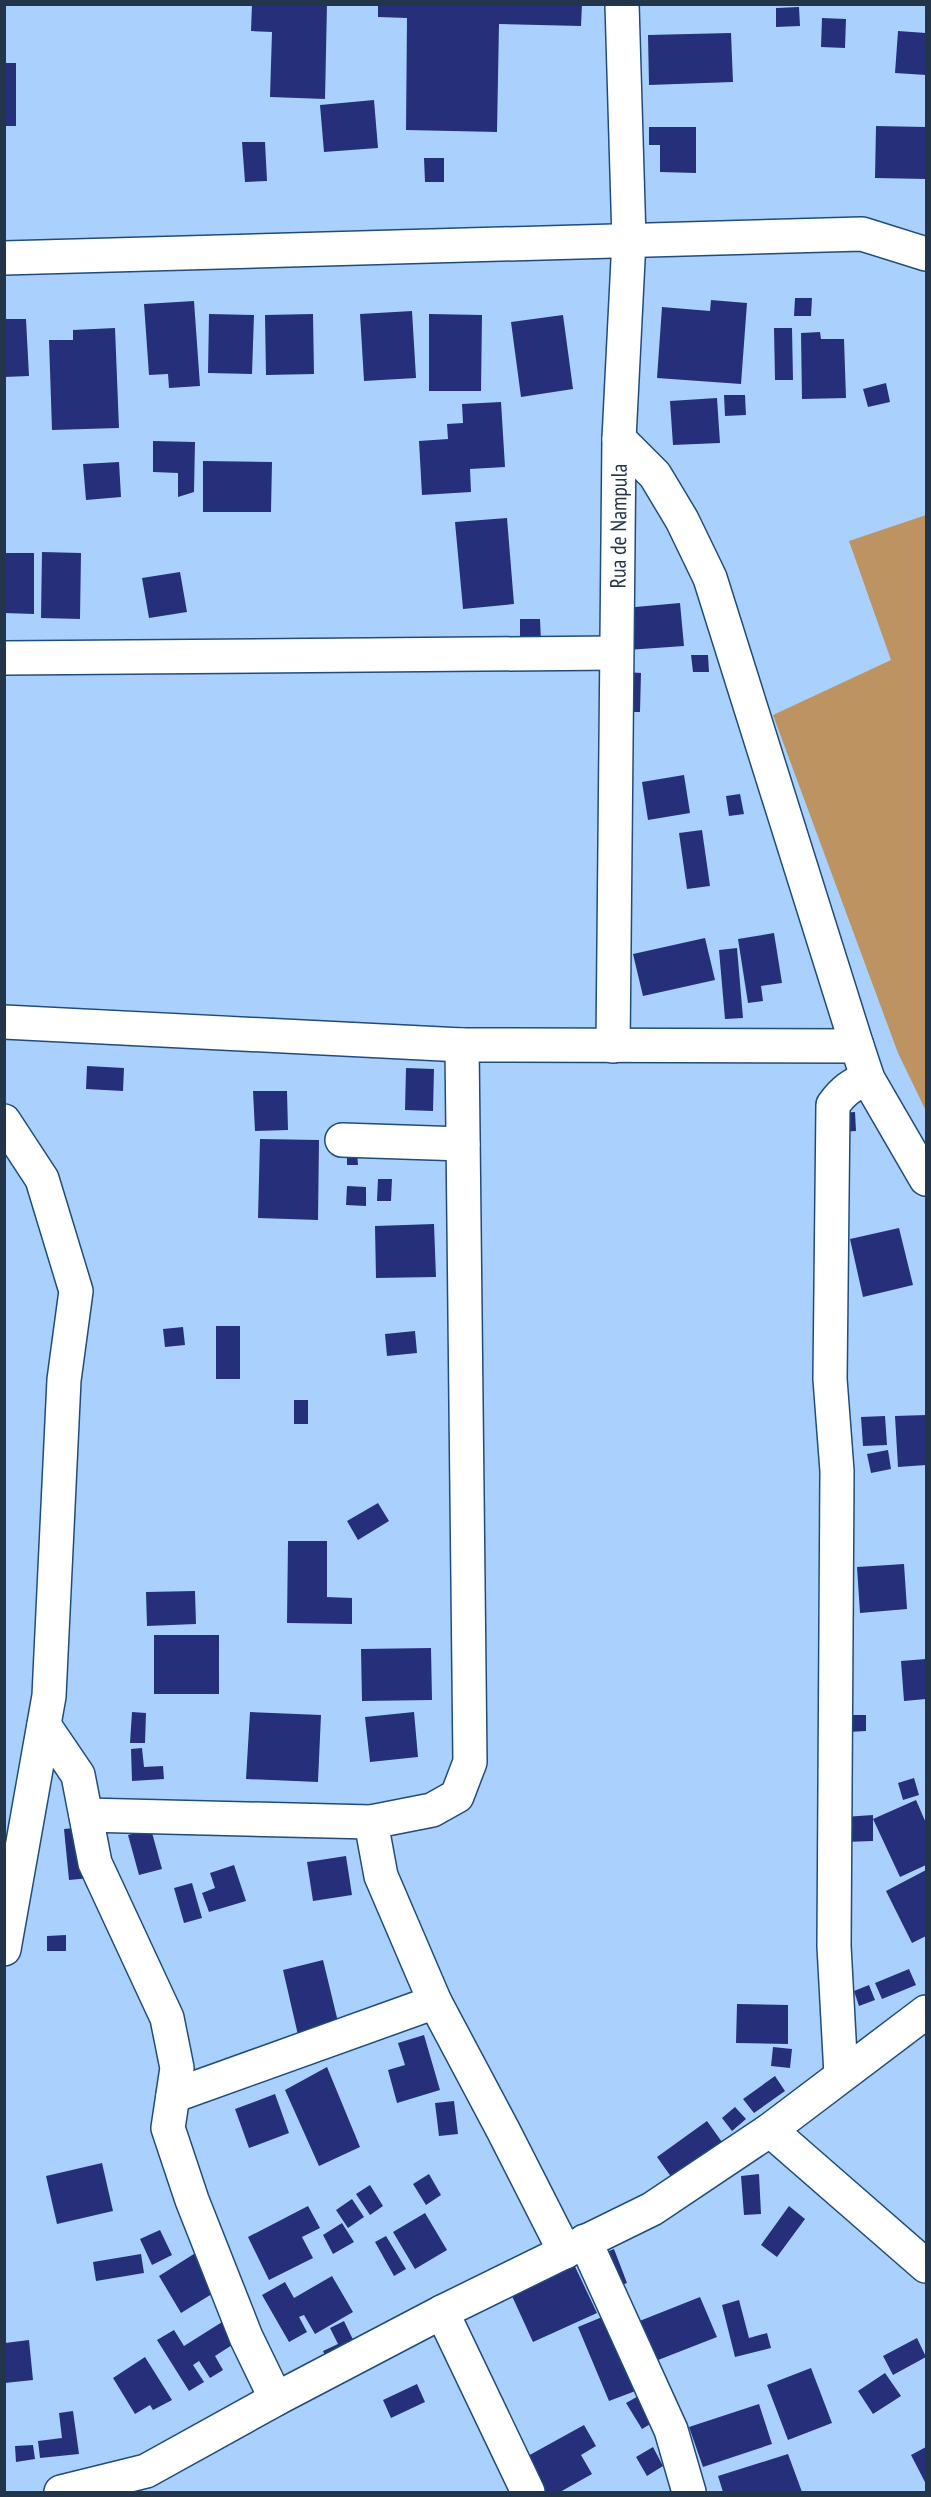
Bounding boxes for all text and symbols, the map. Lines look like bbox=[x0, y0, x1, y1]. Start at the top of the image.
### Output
street label: Rua de Nampula bbox=[604, 463, 633, 589]

